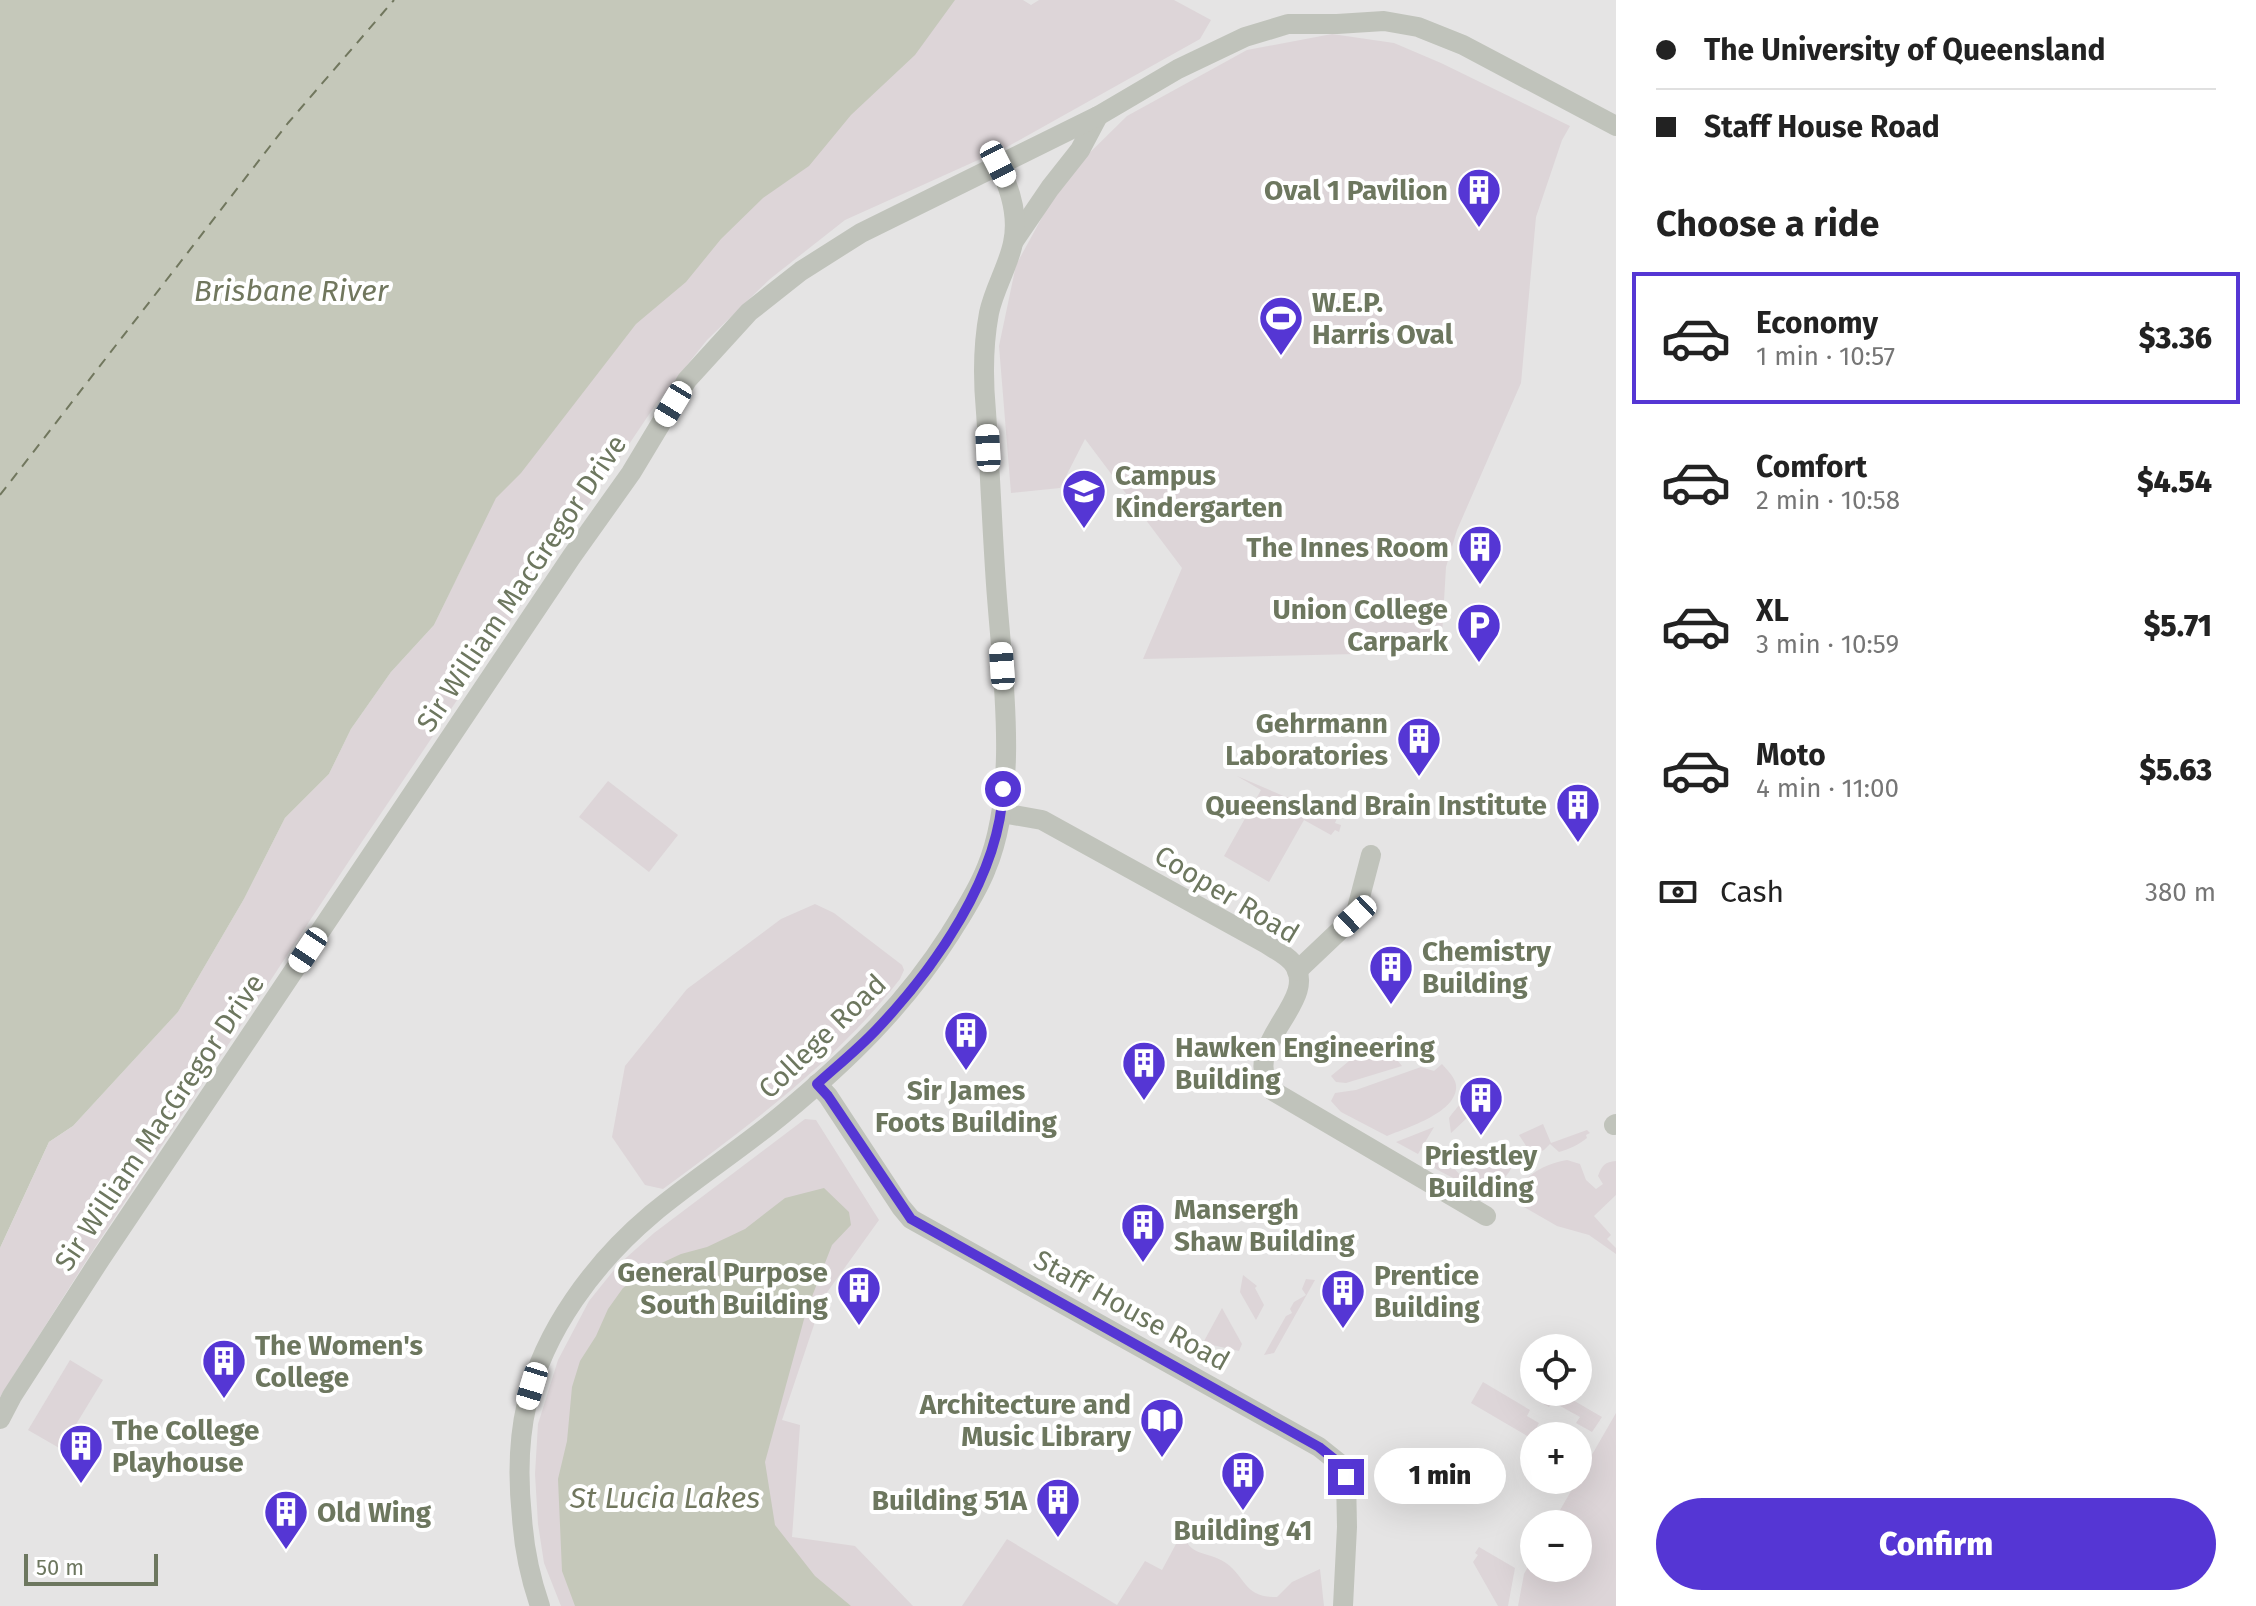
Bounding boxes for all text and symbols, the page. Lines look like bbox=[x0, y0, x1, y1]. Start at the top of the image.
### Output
text: The University of Queensland bbox=[1704, 32, 2106, 68]
text: Staff House Road bbox=[1704, 109, 1940, 145]
car bbox=[976, 137, 1020, 191]
building icon: Oval 1 Pavilion bbox=[1455, 166, 1503, 229]
place label: Oval 1 Pavilion bbox=[1264, 174, 1448, 207]
text: Choose a ride bbox=[1656, 202, 1879, 246]
water label: Brisbane River bbox=[194, 273, 390, 309]
place label: W.E.P. Harris Oval bbox=[1312, 286, 1454, 351]
sports icon: W.E.P. Harris Oval bbox=[1257, 294, 1305, 357]
icon: car bbox=[1660, 302, 1732, 374]
text: Economy bbox=[1756, 305, 1878, 341]
text: $3.36 bbox=[2139, 320, 2212, 356]
text: 1 min · 10:57 bbox=[1756, 341, 1895, 372]
car bbox=[650, 377, 696, 431]
car bbox=[975, 423, 1001, 473]
street label: Sir William MacGregor Drive bbox=[410, 429, 633, 738]
icon: car bbox=[1660, 446, 1732, 518]
text: Comfort bbox=[1756, 449, 1867, 485]
place label: Campus Kindergarten bbox=[1115, 459, 1283, 524]
text: $4.54 bbox=[2137, 464, 2212, 500]
school or university icon: Campus Kindergarten bbox=[1060, 467, 1108, 530]
text: 2 min · 10:58 bbox=[1756, 485, 1900, 516]
building icon: The Innes Room bbox=[1456, 523, 1504, 586]
place label: The Innes Room bbox=[1246, 531, 1449, 564]
icon: car bbox=[1660, 590, 1732, 662]
place label: Union College Carpark bbox=[1272, 593, 1449, 658]
text: XL bbox=[1756, 593, 1789, 629]
parking icon: Union College Carpark bbox=[1455, 601, 1503, 664]
text: $5.71 bbox=[2144, 608, 2212, 644]
text: 3 min · 10:59 bbox=[1756, 629, 1899, 660]
car bbox=[988, 641, 1016, 691]
place label: Gehrmann Laboratories bbox=[1225, 707, 1388, 772]
building icon: Gehrmann Laboratories bbox=[1395, 715, 1443, 778]
icon: car bbox=[1660, 734, 1732, 806]
text: Moto bbox=[1756, 737, 1826, 773]
text: $5.63 bbox=[2139, 752, 2212, 788]
route start bbox=[985, 771, 1021, 807]
text: 4 min · 11:00 bbox=[1756, 773, 1899, 804]
building icon: Queensland Brain Institute bbox=[1554, 781, 1602, 844]
place label: Queensland Brain Institute bbox=[1205, 789, 1547, 822]
street label: Cooper Road bbox=[1149, 838, 1305, 950]
icon: cash bbox=[1656, 870, 1700, 914]
text: Cash bbox=[1720, 874, 1784, 910]
text: 380 m bbox=[2145, 877, 2216, 908]
car bbox=[1329, 891, 1381, 941]
car bbox=[285, 923, 331, 977]
place label: Chemistry Building bbox=[1422, 935, 1552, 1000]
building icon: Chemistry Building bbox=[1367, 943, 1415, 1006]
street label: College Road bbox=[752, 967, 893, 1105]
street label: Sir William MacGregor Drive bbox=[48, 968, 271, 1277]
building icon: Sir James Foots Building bbox=[942, 1009, 990, 1072]
place label: Hawken Engineering Building bbox=[1175, 1031, 1435, 1096]
building icon: Hawken Engineering Building bbox=[1120, 1039, 1168, 1102]
place label: Sir James Foots Building bbox=[875, 1074, 1058, 1139]
building icon: Priestley Building bbox=[1457, 1074, 1505, 1137]
place label: Priestley Building bbox=[1425, 1139, 1538, 1204]
place label: Mansergh Shaw Building bbox=[1174, 1193, 1355, 1258]
building icon: Mansergh Shaw Building bbox=[1119, 1201, 1167, 1264]
street label: Staff House Road bbox=[1028, 1243, 1235, 1378]
place label: General Purpose South Building bbox=[617, 1256, 829, 1321]
place label: Prentice Building bbox=[1374, 1259, 1480, 1324]
building icon: General Purpose South Building bbox=[835, 1264, 883, 1327]
building icon: Prentice Building bbox=[1319, 1267, 1367, 1330]
place label: The Women's College bbox=[255, 1329, 423, 1394]
map controls bbox=[1520, 1334, 1592, 1582]
button: locate bbox=[1520, 1334, 1592, 1406]
building icon: The Women's College bbox=[200, 1337, 248, 1400]
car bbox=[514, 1360, 550, 1412]
place label: Architecture and Music Library bbox=[919, 1388, 1131, 1453]
library icon: Architecture and Music Library bbox=[1138, 1396, 1186, 1459]
place label: The College Playhouse bbox=[112, 1414, 259, 1479]
building icon: The College Playhouse bbox=[57, 1422, 105, 1485]
button: + bbox=[1520, 1422, 1592, 1494]
building icon: Building 41 bbox=[1219, 1449, 1267, 1512]
callout: 1 min bbox=[1374, 1449, 1506, 1505]
route end bbox=[1328, 1459, 1364, 1495]
text: 1 min bbox=[1409, 1460, 1471, 1491]
building icon: Building 51A bbox=[1034, 1476, 1082, 1539]
water label: St Lucia Lakes bbox=[569, 1480, 760, 1516]
place label: Building 51A bbox=[872, 1484, 1027, 1517]
building icon: Old Wing bbox=[262, 1488, 310, 1551]
place label: Old Wing bbox=[317, 1496, 432, 1529]
button: Confirm bbox=[1656, 1498, 2216, 1590]
button: − bbox=[1520, 1510, 1592, 1582]
place label: Building 41 bbox=[1173, 1514, 1313, 1547]
scale bar bbox=[24, 1550, 158, 1586]
text: 50 m bbox=[36, 1554, 84, 1581]

